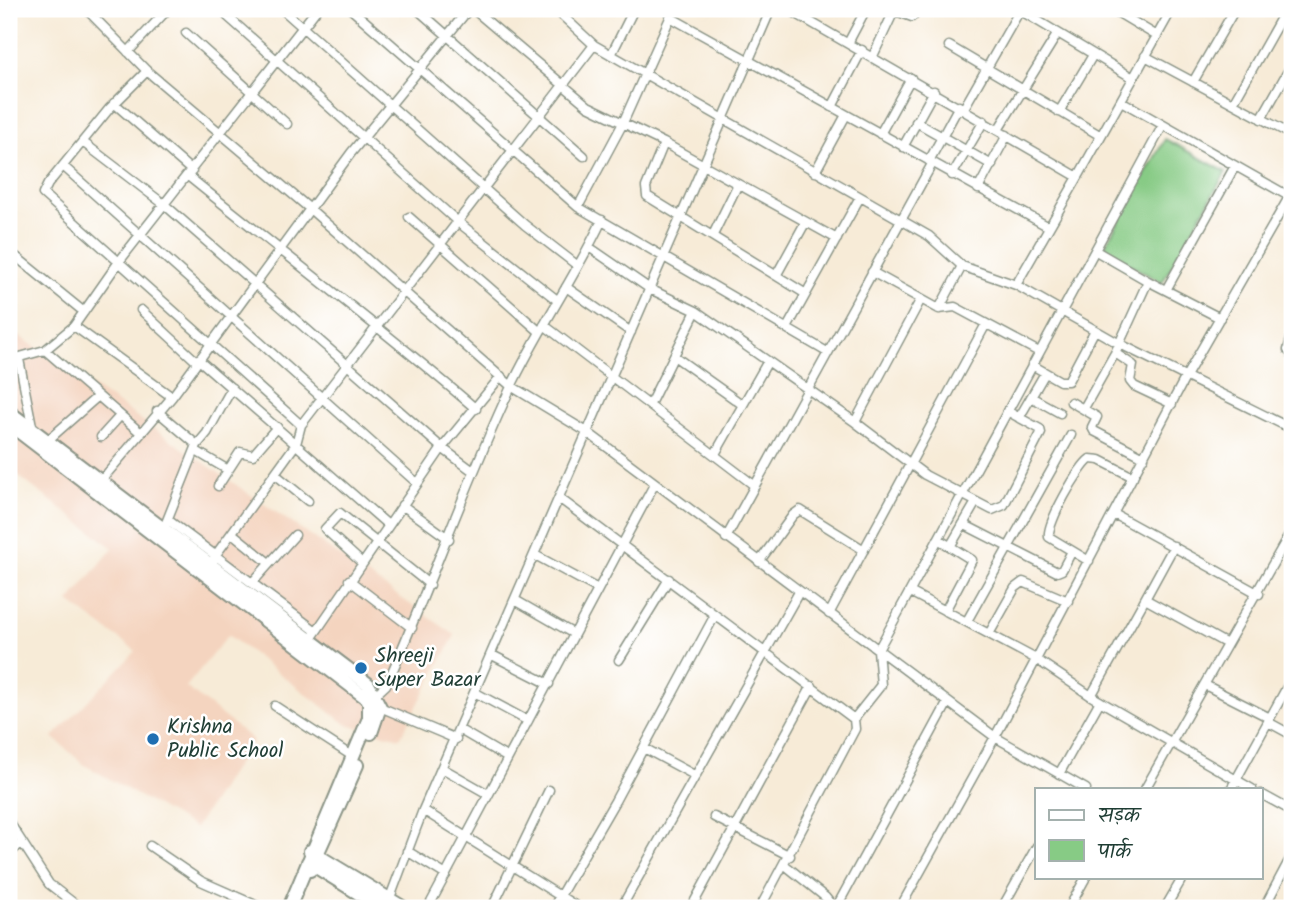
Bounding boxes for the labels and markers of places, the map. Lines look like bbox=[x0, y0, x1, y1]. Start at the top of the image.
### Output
place label: Shreeji Super Bazar bbox=[375, 640, 481, 697]
marker: Shreeji Super Bazar bbox=[353, 660, 369, 676]
place label: Krishna Public School bbox=[167, 711, 283, 768]
marker: Krishna Public School bbox=[145, 731, 161, 747]

